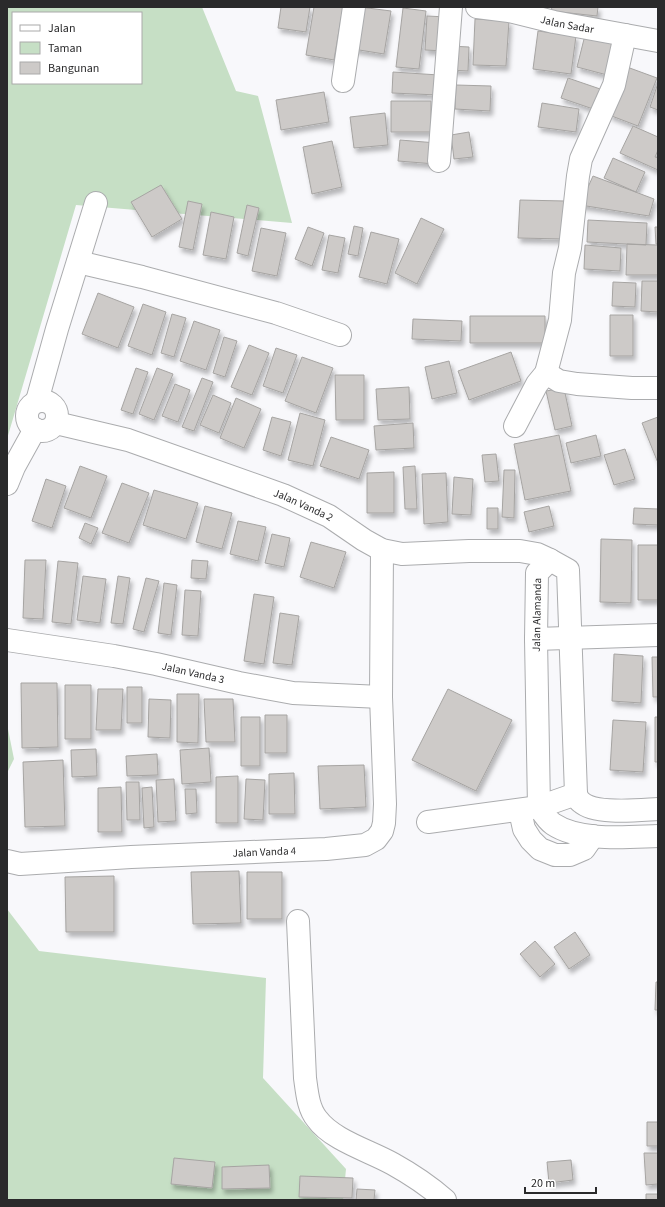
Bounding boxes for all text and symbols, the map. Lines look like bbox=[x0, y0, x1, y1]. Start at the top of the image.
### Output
street label: Jalan Sadar bbox=[539, 11, 595, 37]
legend bbox=[12, 12, 142, 84]
text: Jalan bbox=[48, 20, 75, 37]
text: Taman bbox=[48, 40, 82, 57]
text: Bangunan bbox=[48, 60, 99, 77]
street label: Jalan Vanda 2 bbox=[272, 485, 336, 524]
street label: Jalan Alamanda bbox=[529, 578, 545, 652]
street label: Jalan Vanda 3 bbox=[160, 658, 226, 687]
street label: Jalan Vanda 4 bbox=[232, 843, 297, 860]
scale bar bbox=[525, 1169, 596, 1195]
text: 20 m bbox=[531, 1175, 555, 1192]

